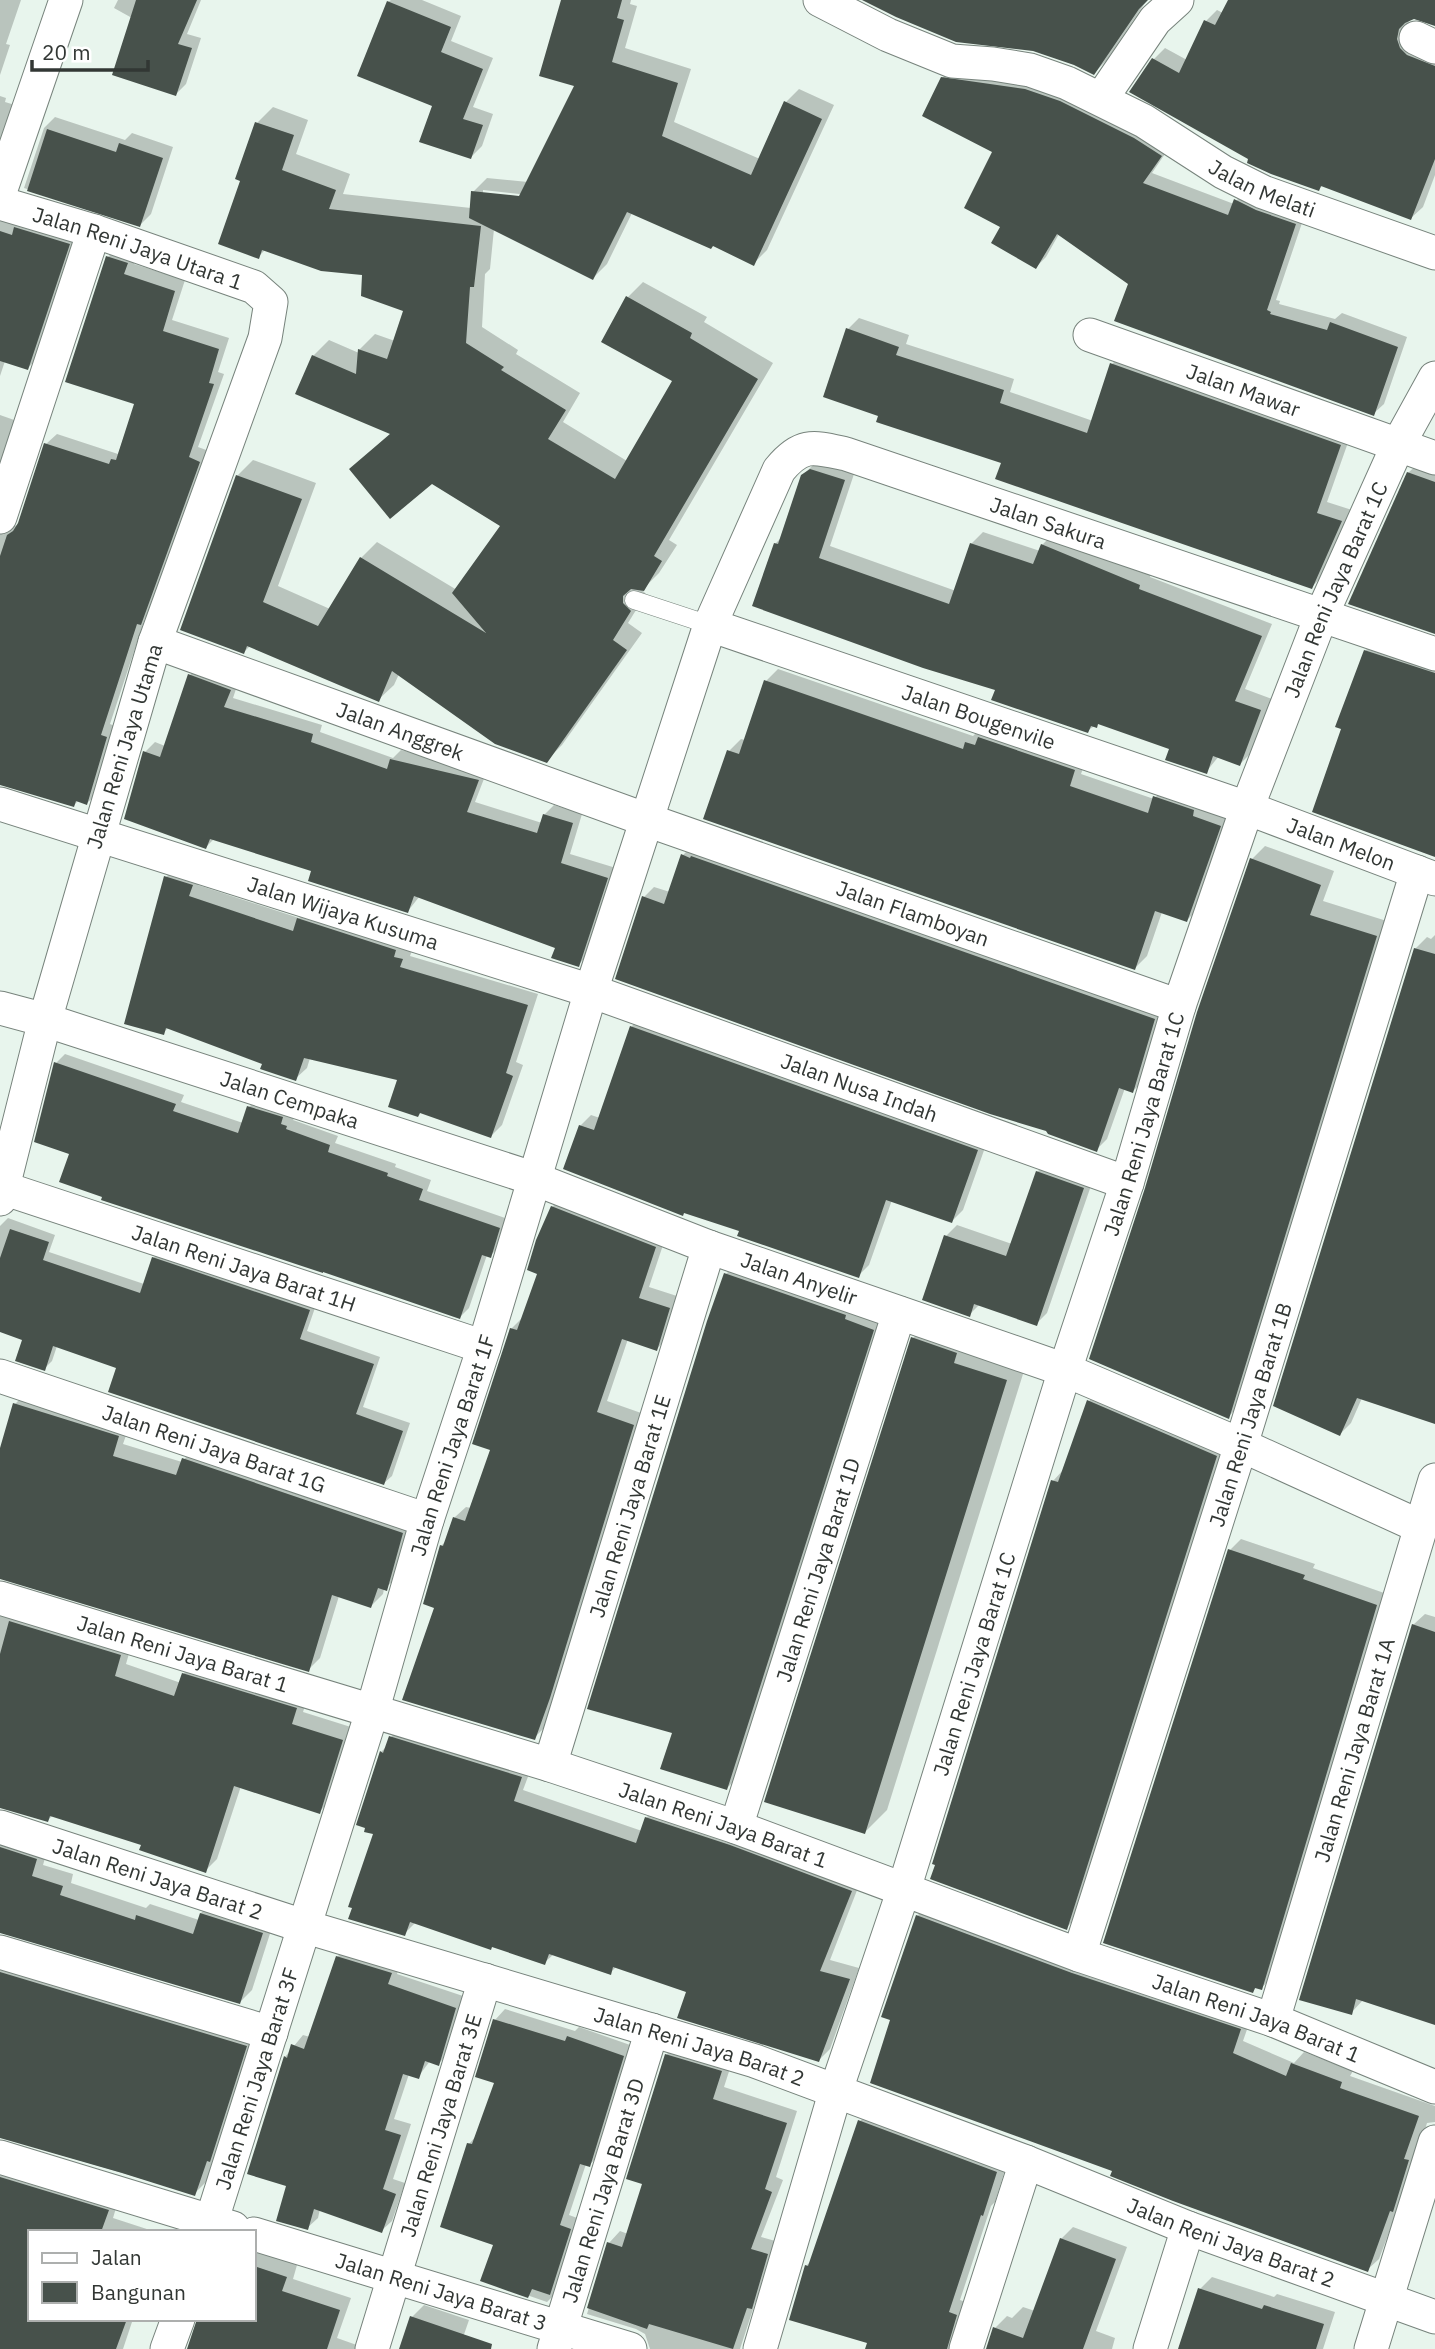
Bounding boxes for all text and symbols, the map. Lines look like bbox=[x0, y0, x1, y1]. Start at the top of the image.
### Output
scale bar bbox=[32, 28, 147, 72]
text: 20 m bbox=[42, 38, 91, 66]
street label: Jalan Melati bbox=[1203, 153, 1319, 224]
street label: Jalan Reni Jaya Utara 1 bbox=[30, 200, 247, 296]
street label: Jalan Mawar bbox=[1183, 357, 1304, 423]
street label: Jalan Reni Jaya Barat 1C bbox=[1277, 477, 1394, 702]
street label: Jalan Sakura bbox=[987, 490, 1110, 555]
street label: Jalan Reni Jaya Utama bbox=[79, 640, 169, 852]
street label: Jalan Bougenvile bbox=[898, 678, 1059, 756]
street label: Jalan Anggrek bbox=[333, 695, 468, 767]
street label: Jalan Melon bbox=[1283, 810, 1399, 877]
street label: Jalan Wijaya Kusuma bbox=[244, 869, 442, 956]
street label: Jalan Flamboyan bbox=[833, 873, 993, 953]
street label: Jalan Reni Jaya Barat 1C bbox=[1096, 1008, 1191, 1239]
street label: Jalan Nusa Indah bbox=[777, 1046, 942, 1128]
street label: Jalan Cempaka bbox=[217, 1064, 363, 1135]
street label: Jalan Reni Jaya Barat 1H bbox=[128, 1218, 360, 1318]
street label: Jalan Anyelir bbox=[737, 1245, 862, 1311]
street label: Jalan Reni Jaya Barat 1B bbox=[1202, 1299, 1298, 1530]
street label: Jalan Reni Jaya Barat 1F bbox=[403, 1331, 501, 1559]
street label: Jalan Reni Jaya Barat 1E bbox=[582, 1391, 677, 1621]
street label: Jalan Reni Jaya Barat 1G bbox=[99, 1398, 330, 1499]
street label: Jalan Reni Jaya Barat 1D bbox=[769, 1454, 866, 1685]
street label: Jalan Reni Jaya Barat 1C bbox=[926, 1548, 1022, 1779]
street label: Jalan Reni Jaya Barat 1 bbox=[74, 1608, 292, 1699]
street label: Jalan Reni Jaya Barat 1A bbox=[1307, 1634, 1401, 1866]
street label: Jalan Reni Jaya Barat 1 bbox=[615, 1775, 832, 1874]
street label: Jalan Reni Jaya Barat 2 bbox=[49, 1831, 266, 1926]
street label: Jalan Reni Jaya Barat 3F bbox=[208, 1964, 305, 2193]
street label: Jalan Reni Jaya Barat 1 bbox=[1149, 1967, 1364, 2069]
street label: Jalan Reni Jaya Barat 2 bbox=[591, 2000, 809, 2092]
street label: Jalan Reni Jaya Barat 3E bbox=[393, 2010, 488, 2240]
street label: Jalan Reni Jaya Barat 3D bbox=[555, 2075, 650, 2306]
street label: Jalan Reni Jaya Barat 2 bbox=[1123, 2191, 1339, 2294]
legend bbox=[28, 2230, 256, 2321]
text: Jalan bbox=[91, 2243, 142, 2271]
street label: Jalan Reni Jaya Barat 3 bbox=[332, 2246, 550, 2337]
text: Bangunan bbox=[91, 2278, 186, 2306]

